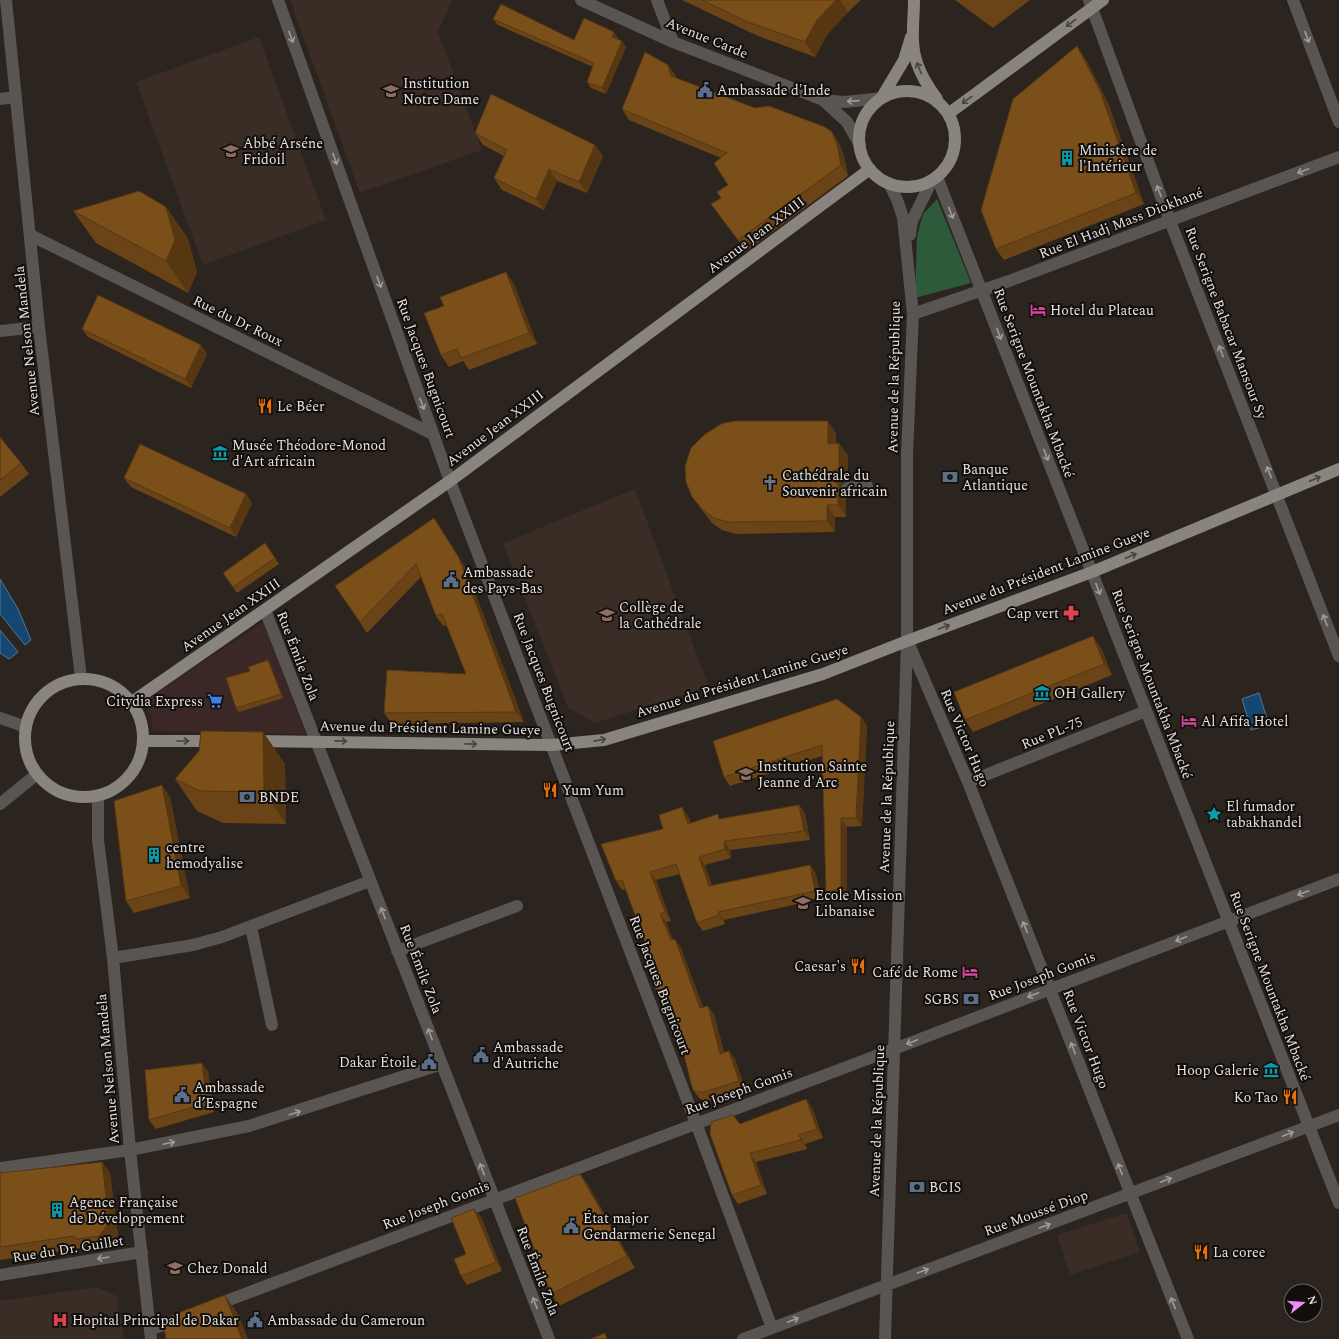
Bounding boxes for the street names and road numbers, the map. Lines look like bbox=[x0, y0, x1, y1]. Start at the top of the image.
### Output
street label: Avenue Carde bbox=[663, 12, 751, 64]
street label: Rue El Hadj Mass Diokhané bbox=[1036, 182, 1206, 264]
street label: Avenue Jean XXIII bbox=[703, 191, 809, 279]
street label: Rue Serigne Babacar Mansour Sy bbox=[1180, 224, 1273, 423]
street label: Avenue Nelson Mandela bbox=[9, 265, 45, 417]
street label: Rue Serigne Mountakha Mbacké bbox=[988, 285, 1080, 481]
street label: Rue du Dr Roux bbox=[189, 290, 287, 352]
street label: Rue Jacques Bugnicourt bbox=[391, 295, 461, 441]
street label: Avenue de la République bbox=[882, 300, 906, 454]
street label: Avenue Jean XXIII bbox=[442, 384, 548, 472]
street label: Avenue du Président Lamine Gueye bbox=[939, 522, 1153, 620]
street label: Avenue Jean XXIII bbox=[177, 573, 285, 657]
street label: Rue Serigne Mountakha Mbacké bbox=[1106, 586, 1198, 782]
street label: Rue Émile Zola bbox=[271, 608, 325, 704]
street label: Rue Jacques Bugnicourt bbox=[508, 609, 580, 755]
street label: Avenue du Président Lamine Gueye bbox=[633, 639, 851, 723]
street label: Rue Victor Hugo bbox=[935, 686, 995, 790]
street label: Rue PL-75 bbox=[1018, 711, 1086, 755]
street label: Avenue du Président Lamine Gueye bbox=[319, 716, 541, 740]
street label: Avenue de la République bbox=[874, 720, 900, 874]
street label: Rue Serigne Mountakha Mbacké bbox=[1224, 888, 1316, 1084]
street label: Rue Jacques Bugnicourt bbox=[624, 912, 696, 1058]
street label: Rue Émile Zola bbox=[394, 921, 448, 1017]
street label: Rue Joseph Gomis bbox=[985, 946, 1099, 1006]
street label: Rue Victor Hugo bbox=[1057, 986, 1115, 1092]
street label: Avenue Nelson Mandela bbox=[91, 993, 125, 1145]
street label: Avenue de la République bbox=[864, 1044, 890, 1198]
street label: Rue Joseph Gomis bbox=[682, 1062, 796, 1120]
street label: Rue Joseph Gomis bbox=[379, 1175, 493, 1235]
street label: Rue Moussé Diop bbox=[981, 1184, 1091, 1242]
street label: Rue Émile Zola bbox=[511, 1223, 565, 1319]
street label: Rue du Dr. Guillet bbox=[11, 1230, 125, 1268]

